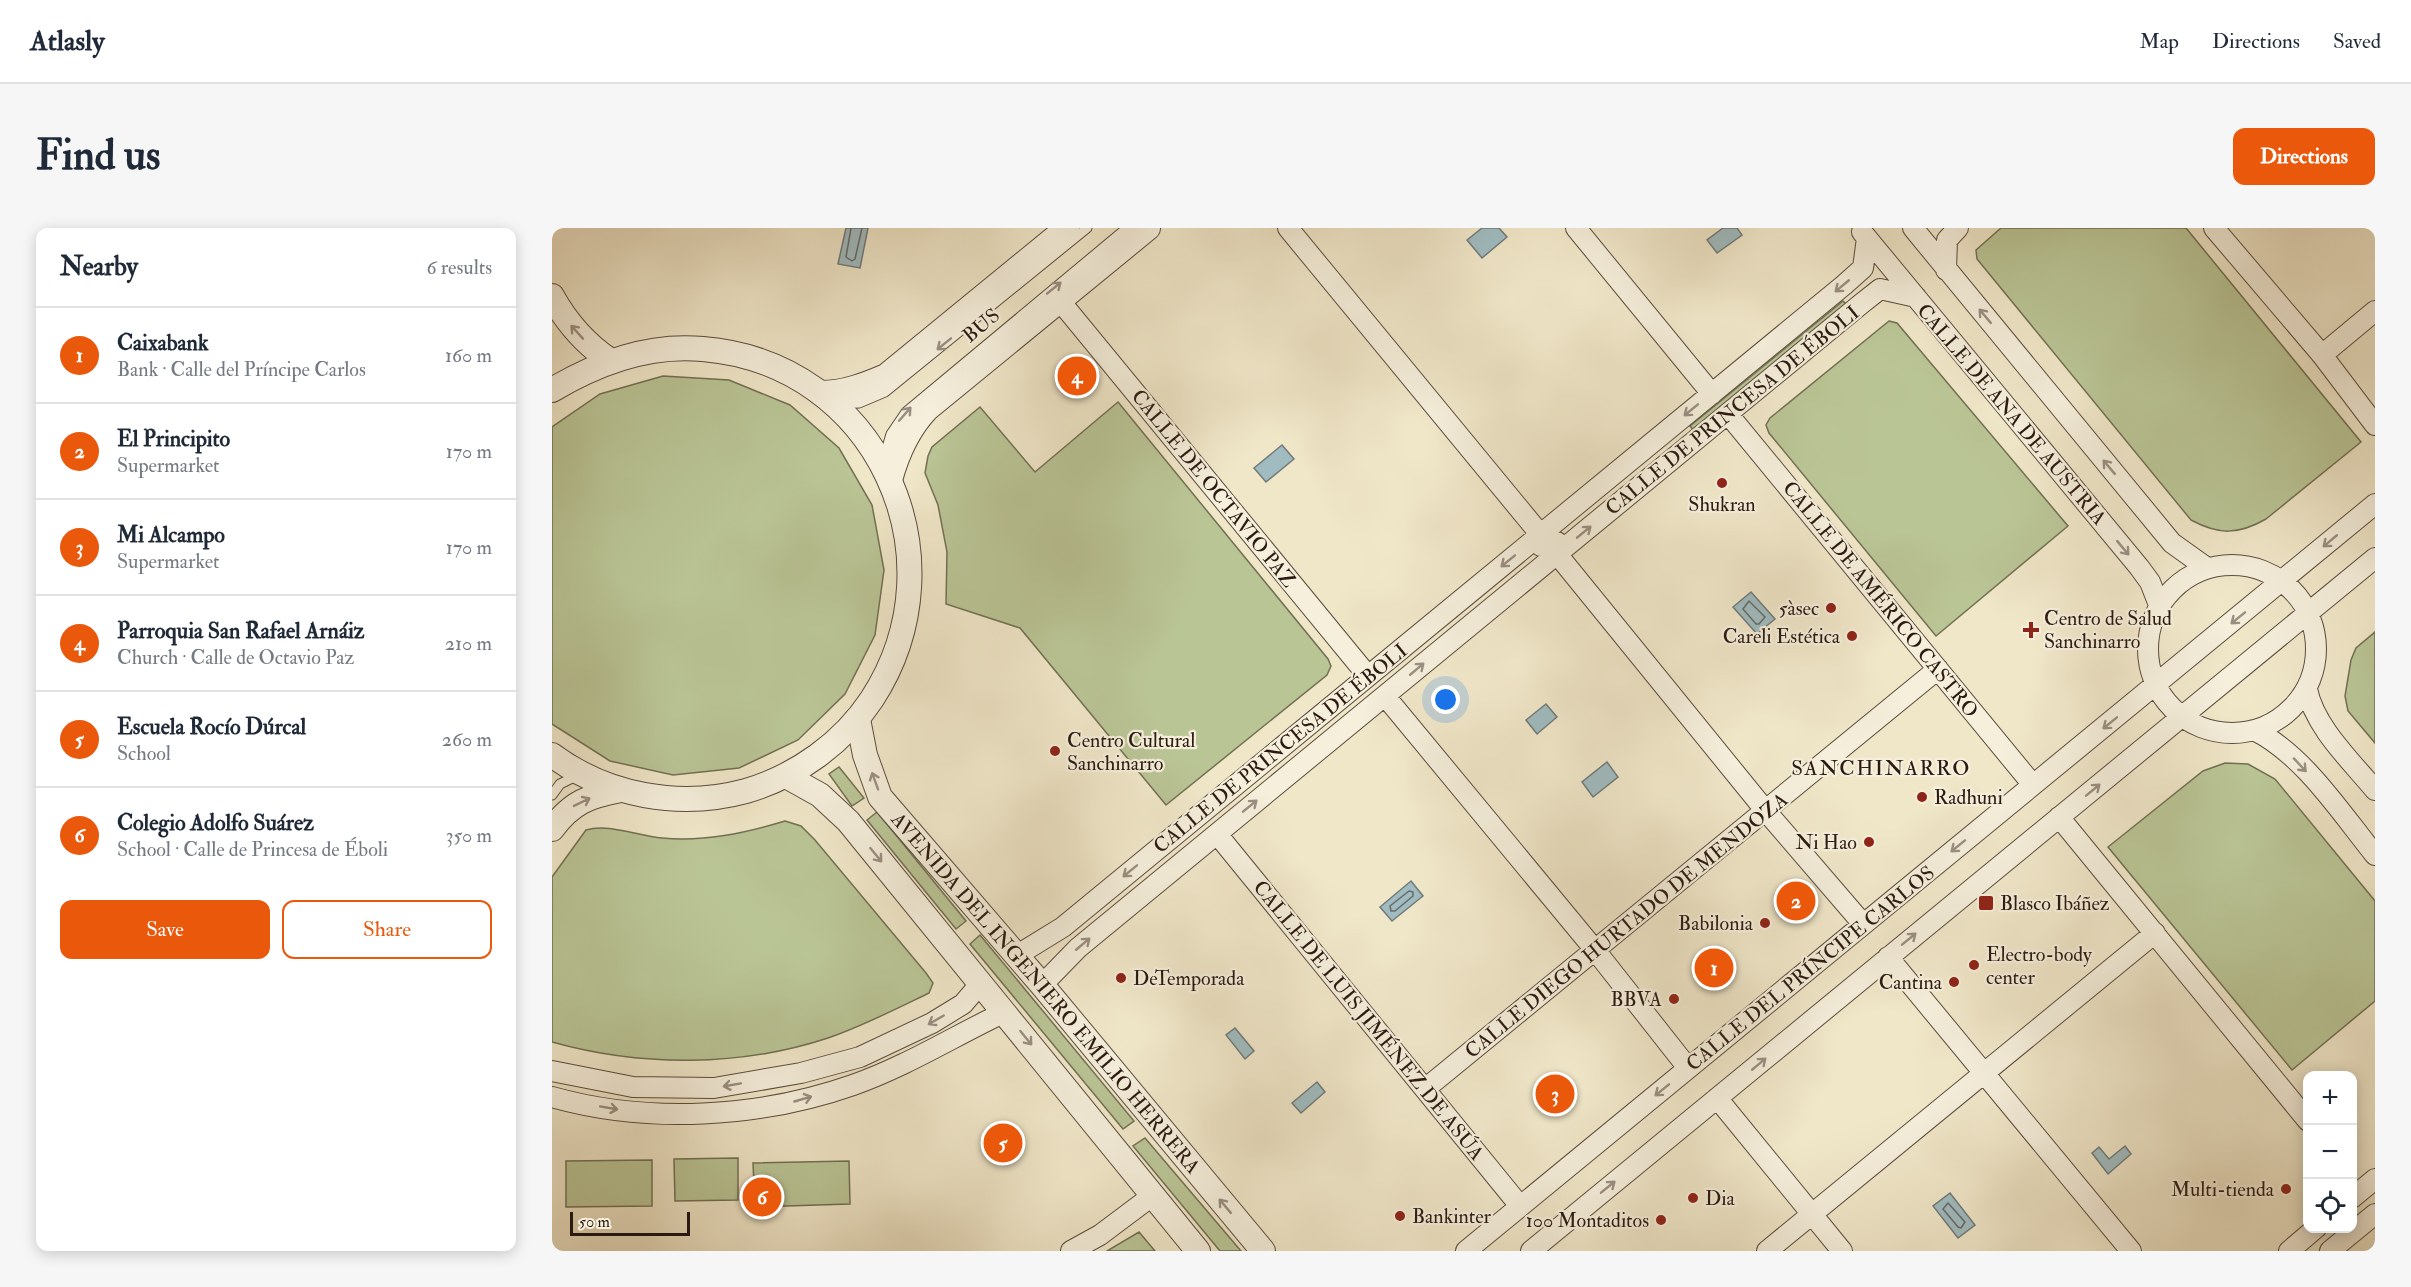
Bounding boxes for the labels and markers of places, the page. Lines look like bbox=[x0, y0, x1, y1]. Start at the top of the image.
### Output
pin: 4 bbox=[1058, 354, 1096, 398]
marker: Shukran bbox=[1715, 476, 1729, 490]
place label: Shukran bbox=[1688, 492, 1756, 517]
place label: 5àsec bbox=[1779, 596, 1819, 621]
marker: 5àsec bbox=[1824, 601, 1838, 615]
place label: Centro de Salud Sanchinarro bbox=[2044, 606, 2172, 654]
marker: Centro de Salud Sanchinarro bbox=[2022, 621, 2040, 639]
place label: Careli Estética bbox=[1723, 624, 1841, 649]
marker: Careli Estética bbox=[1845, 629, 1859, 643]
place label: Centro Cultural Sanchinarro bbox=[1067, 728, 1195, 776]
marker: Centro Cultural Sanchinarro bbox=[1048, 744, 1062, 758]
place label: Radhuni bbox=[1934, 785, 2003, 810]
marker: Radhuni bbox=[1915, 790, 1929, 804]
place label: Ni Hao bbox=[1795, 830, 1857, 855]
marker: Ni Hao bbox=[1862, 835, 1876, 849]
pin: 2 bbox=[1776, 878, 1816, 924]
place label: Blasco Ibáñez bbox=[2000, 891, 2110, 916]
marker: Blasco Ibáñez bbox=[1977, 894, 1995, 912]
place label: Babilonia bbox=[1678, 911, 1754, 936]
marker: Babilonia bbox=[1758, 916, 1772, 930]
place label: Electro-body center bbox=[1986, 942, 2093, 990]
pin: 1 bbox=[1694, 946, 1734, 990]
marker: Electro-body center bbox=[1967, 958, 1981, 972]
place label: DeTemporada bbox=[1133, 966, 1245, 992]
place label: Cantina bbox=[1879, 970, 1943, 995]
marker: DeTemporada bbox=[1114, 971, 1128, 985]
marker: Cantina bbox=[1947, 975, 1961, 989]
place label: BBVA bbox=[1610, 987, 1662, 1012]
marker: BBVA bbox=[1667, 992, 1681, 1006]
pin: 3 bbox=[1536, 1072, 1574, 1116]
pin: 5 bbox=[984, 1120, 1022, 1166]
pin: 6 bbox=[742, 1174, 782, 1220]
place label: Multi-tienda bbox=[2171, 1177, 2275, 1202]
marker: Multi-tienda bbox=[2279, 1182, 2293, 1196]
place label: Dia bbox=[1705, 1186, 1736, 1211]
marker: Dia bbox=[1686, 1191, 1700, 1205]
place label: Bankinter bbox=[1412, 1204, 1492, 1229]
place label: 100 Montaditos bbox=[1526, 1208, 1649, 1233]
marker: Bankinter bbox=[1393, 1209, 1407, 1223]
marker: 100 Montaditos bbox=[1654, 1213, 1668, 1227]

